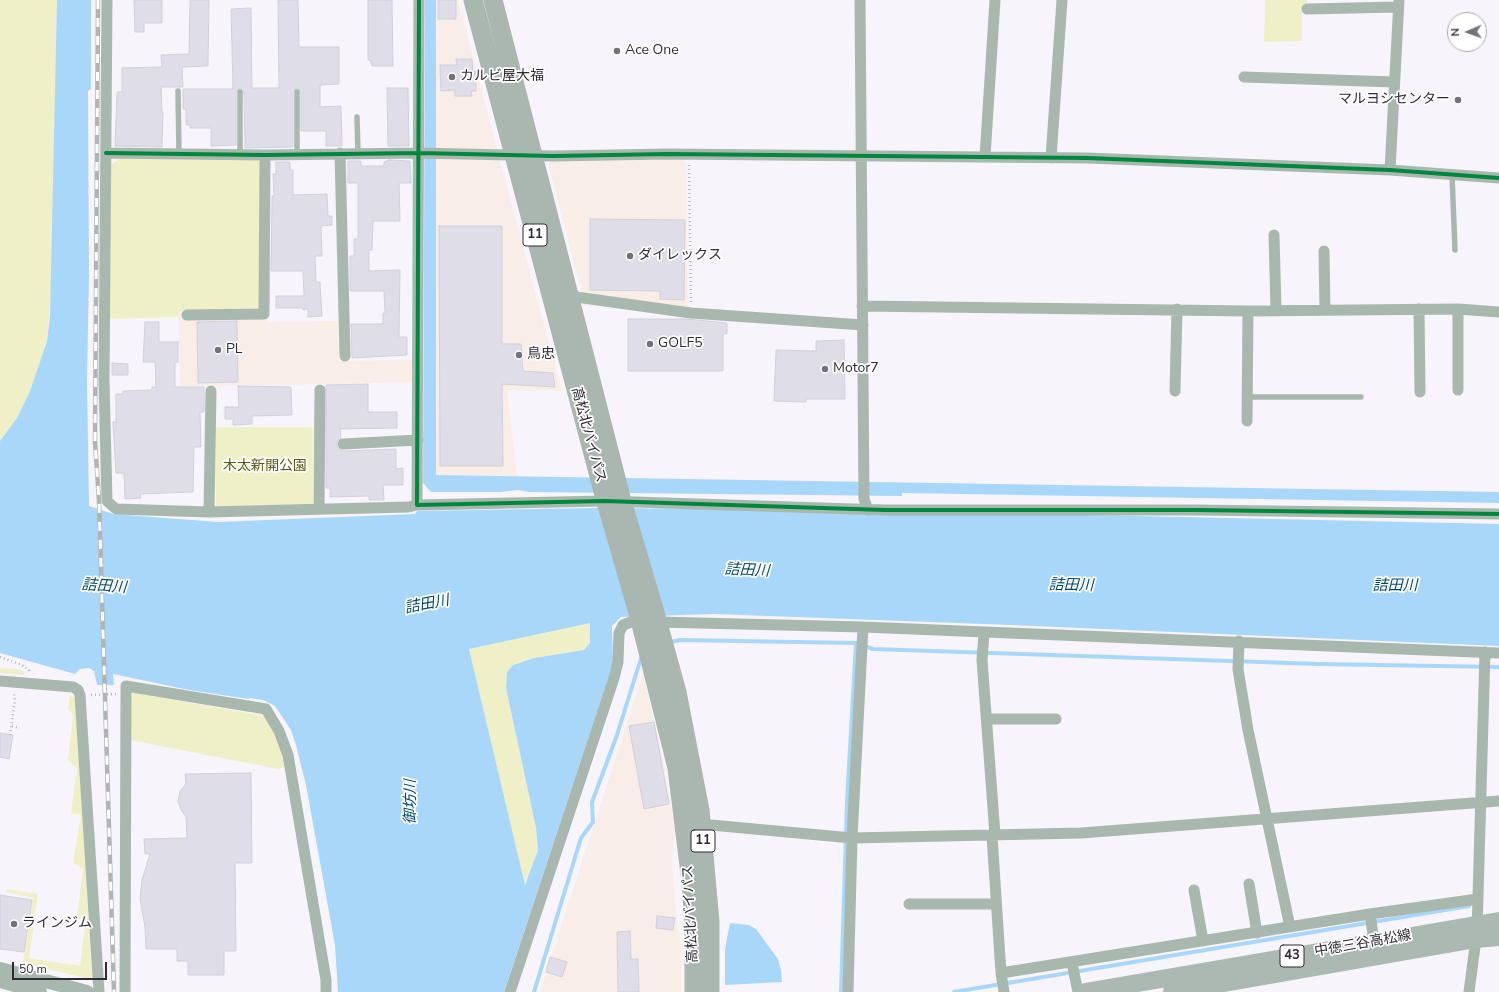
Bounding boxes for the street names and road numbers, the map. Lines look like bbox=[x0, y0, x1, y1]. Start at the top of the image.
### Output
road number: 11 bbox=[523, 224, 547, 246]
street label: 高松北バイパス bbox=[567, 385, 609, 485]
road number: 11 bbox=[691, 830, 715, 852]
street label: 高松北バイパス bbox=[680, 865, 702, 963]
street label: 中徳三谷高松線 bbox=[1313, 927, 1413, 961]
road number: 43 bbox=[1280, 945, 1304, 967]

